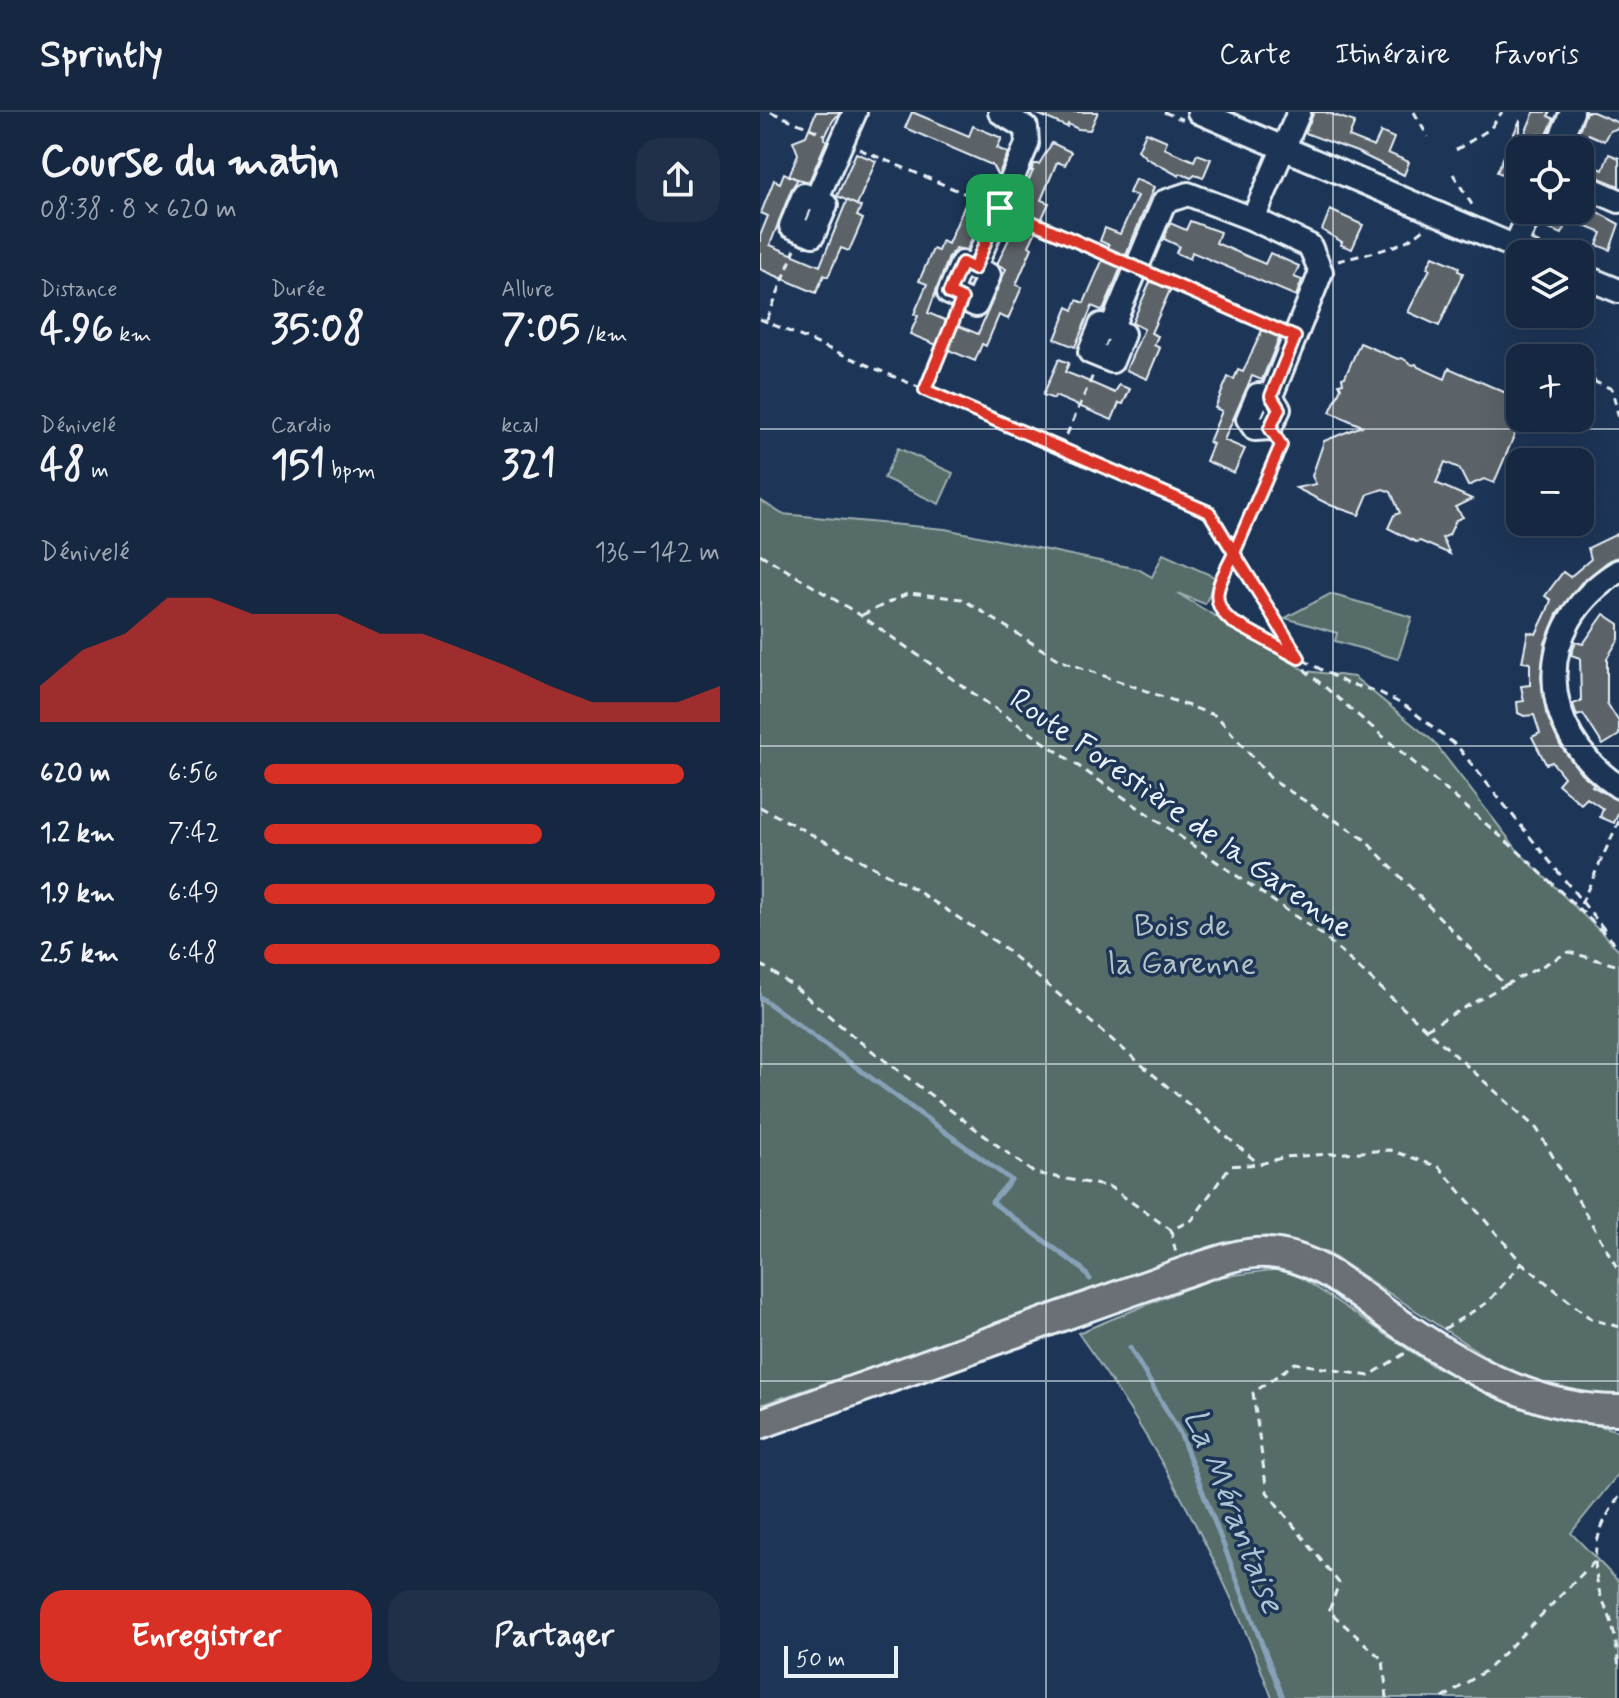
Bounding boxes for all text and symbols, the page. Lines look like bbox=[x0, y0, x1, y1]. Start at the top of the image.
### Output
text: Sprintly bbox=[40, 31, 163, 80]
text: Carte bbox=[1219, 37, 1291, 74]
text: Itinéraire bbox=[1335, 37, 1450, 74]
text: Favoris bbox=[1494, 37, 1579, 74]
text: Course du matin bbox=[40, 134, 339, 192]
map controls bbox=[1506, 136, 1594, 536]
button: locate bbox=[1506, 136, 1594, 224]
button: share bbox=[636, 138, 720, 222]
pin bbox=[966, 174, 1034, 242]
icon: arrive bbox=[978, 186, 1022, 230]
text: 08:38 · 8 × 620 m bbox=[40, 193, 237, 227]
button: layers bbox=[1506, 240, 1594, 328]
text: Distance bbox=[40, 276, 117, 304]
text: Durée bbox=[271, 276, 326, 304]
text: Allure bbox=[501, 276, 554, 304]
text: 4.96 bbox=[40, 304, 113, 356]
text: 35:08 bbox=[271, 304, 365, 356]
text: 7:05 bbox=[501, 304, 580, 356]
text: km bbox=[113, 321, 151, 349]
text: /km bbox=[580, 321, 628, 349]
button: + bbox=[1506, 344, 1594, 432]
text: Dénivelé bbox=[40, 412, 116, 440]
text: Cardio bbox=[271, 412, 331, 440]
text: kcal bbox=[501, 412, 538, 440]
text: 48 bbox=[40, 440, 85, 492]
text: 151 bbox=[271, 440, 325, 492]
text: 321 bbox=[501, 440, 556, 492]
button: − bbox=[1506, 448, 1594, 536]
text: m bbox=[85, 457, 109, 485]
text: bpm bbox=[325, 457, 376, 485]
text: Dénivelé bbox=[40, 536, 130, 570]
text: 136–142 m bbox=[594, 536, 720, 570]
street label: Route Forestière de la Garenne bbox=[1001, 679, 1361, 949]
text: 620 m bbox=[40, 757, 110, 791]
text: 6:56 bbox=[168, 757, 218, 791]
text: 1.2 km bbox=[40, 817, 115, 851]
text: 7:42 bbox=[168, 817, 220, 851]
text: 1.9 km bbox=[40, 877, 115, 911]
text: 6:49 bbox=[168, 877, 219, 911]
park label: Bois de la Garenne bbox=[1108, 906, 1256, 985]
text: 2.5 km bbox=[40, 937, 119, 971]
text: 6:48 bbox=[168, 937, 218, 971]
water label: La Mérantaise bbox=[1172, 1402, 1295, 1621]
button: Enregistrer bbox=[40, 1590, 372, 1682]
button: Partager bbox=[388, 1590, 720, 1682]
scale bar bbox=[784, 1642, 898, 1678]
text: 50 m bbox=[796, 1646, 845, 1674]

